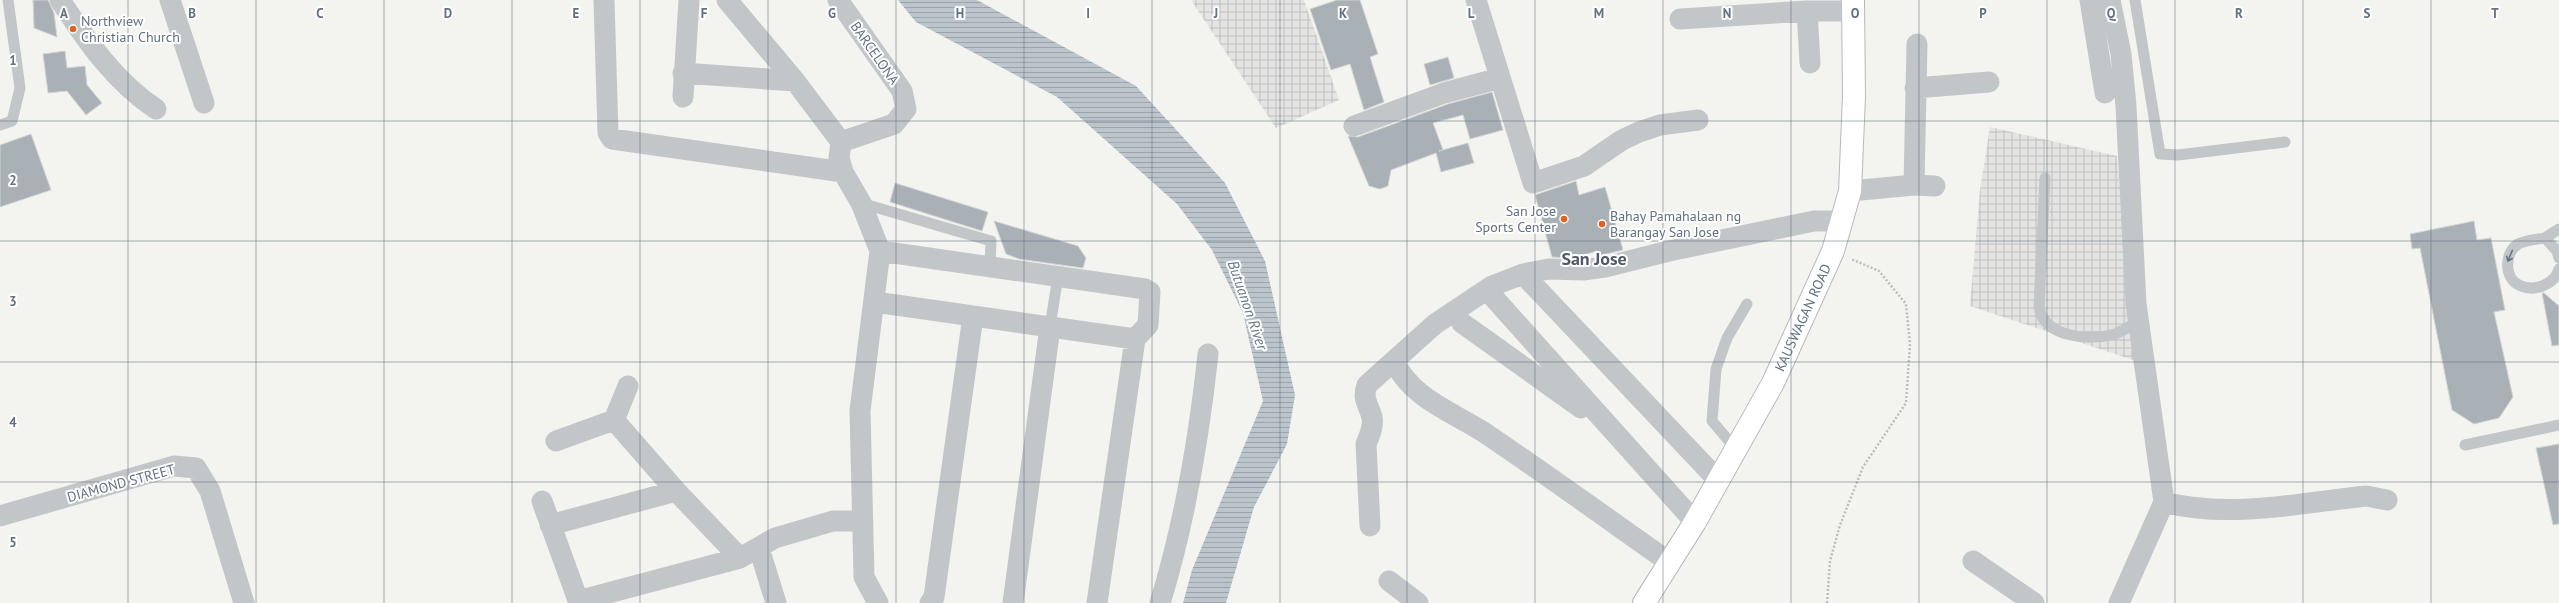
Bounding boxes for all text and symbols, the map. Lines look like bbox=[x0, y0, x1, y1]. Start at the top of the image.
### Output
text: A bbox=[60, 5, 68, 22]
text: B bbox=[188, 5, 196, 22]
text: C bbox=[316, 5, 324, 22]
text: D bbox=[444, 5, 452, 22]
text: E bbox=[573, 5, 580, 22]
text: F bbox=[701, 5, 708, 22]
text: G bbox=[828, 5, 836, 22]
text: H bbox=[956, 5, 964, 22]
text: I bbox=[1086, 5, 1090, 22]
text: J bbox=[1213, 5, 1218, 22]
text: K bbox=[1339, 5, 1347, 22]
text: L bbox=[1468, 5, 1475, 22]
text: M bbox=[1594, 5, 1604, 22]
text: N bbox=[1723, 5, 1731, 22]
text: O bbox=[1851, 5, 1860, 22]
text: P bbox=[1979, 5, 1987, 22]
text: Q bbox=[2107, 5, 2117, 22]
text: R bbox=[2235, 5, 2243, 22]
text: S bbox=[2364, 5, 2371, 22]
text: T bbox=[2491, 5, 2499, 22]
place label: Northview Christian Church bbox=[81, 12, 180, 46]
street label: BARCELONA bbox=[847, 18, 904, 89]
marker: Northview Christian Church bbox=[68, 24, 78, 34]
text: 1 bbox=[9, 52, 17, 69]
text: 2 bbox=[9, 172, 17, 189]
place label: San Jose Sports Center bbox=[1475, 202, 1556, 236]
place label: Bahay Pamahalaan ng Barangay San Jose bbox=[1610, 207, 1741, 241]
marker: San Jose Sports Center bbox=[1559, 214, 1569, 224]
marker: Bahay Pamahalaan ng Barangay San Jose bbox=[1597, 219, 1607, 229]
district label: San Jose bbox=[1561, 247, 1627, 270]
one-way arrow bbox=[2506, 249, 2514, 261]
water label: Butuanon River bbox=[1224, 258, 1273, 353]
street label: KAUSWAGAN ROAD bbox=[1771, 261, 1835, 374]
text: 3 bbox=[9, 293, 17, 310]
text: 4 bbox=[9, 414, 17, 431]
street label: DIAMOND STREET bbox=[65, 460, 177, 506]
text: 5 bbox=[9, 534, 17, 551]

